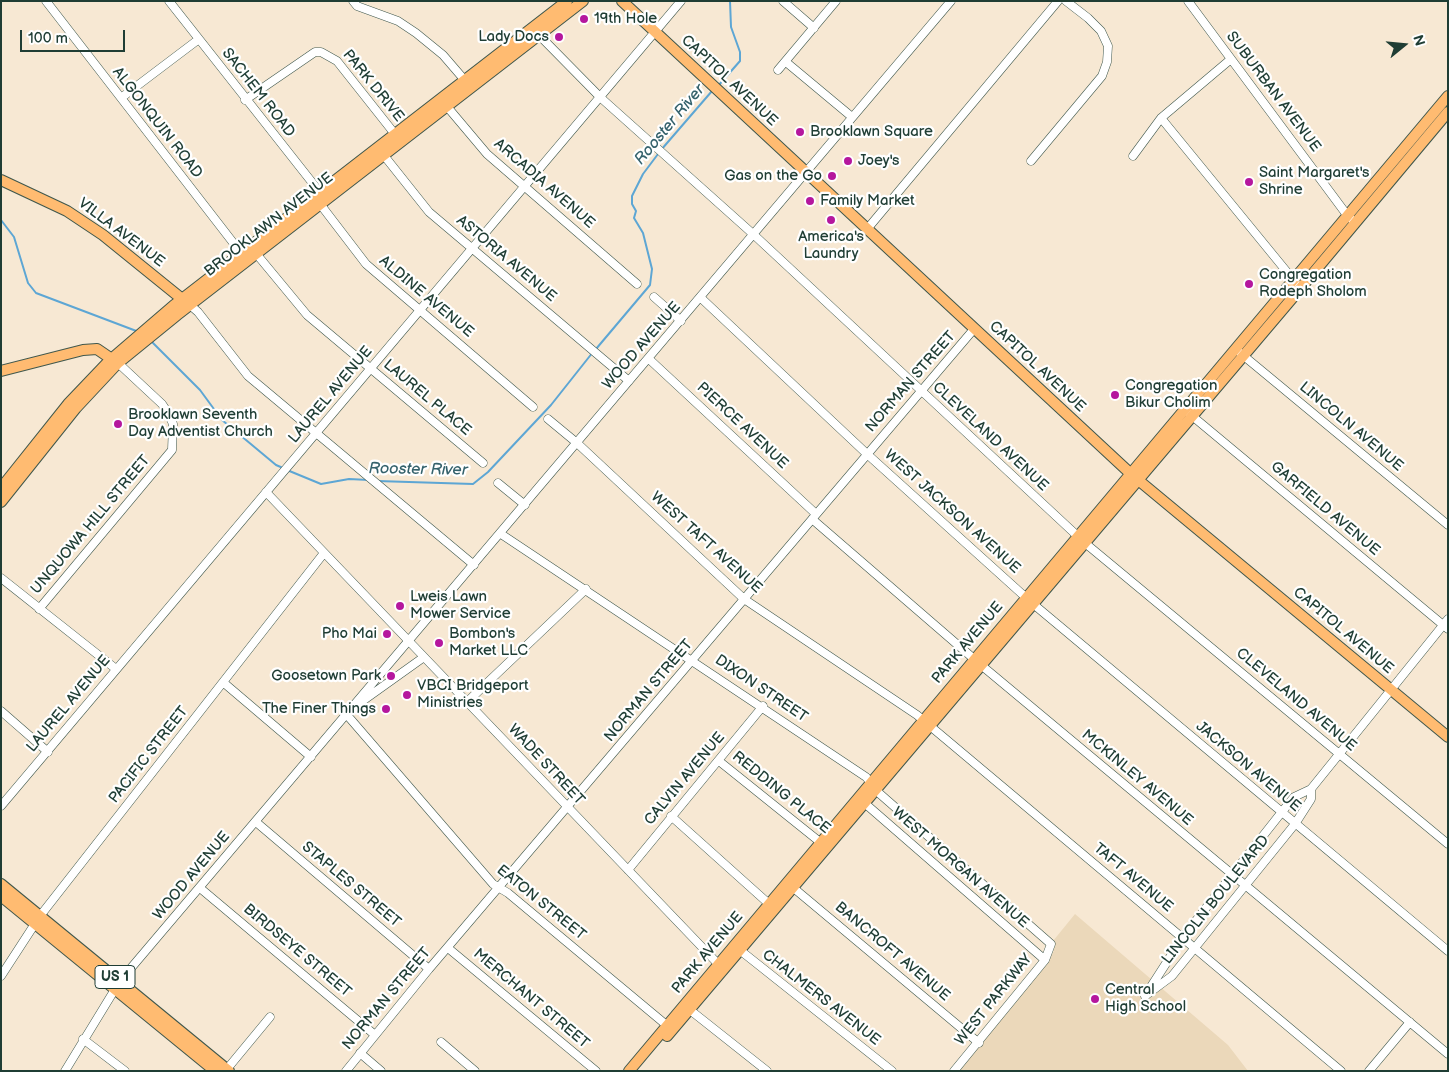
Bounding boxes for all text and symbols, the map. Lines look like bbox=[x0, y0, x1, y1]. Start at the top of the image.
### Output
place label: 19th Hole bbox=[594, 10, 657, 28]
marker: 19th Hole bbox=[578, 13, 590, 25]
scale bar bbox=[22, 20, 128, 52]
north arrow bbox=[1379, 20, 1429, 70]
place label: Lady Docs bbox=[478, 28, 549, 46]
street label: SUBURBAN AVENUE bbox=[1222, 28, 1324, 156]
text: 100 m bbox=[28, 29, 68, 48]
marker: Lady Docs bbox=[553, 31, 565, 43]
street label: CAPITOL AVENUE bbox=[677, 32, 781, 130]
text: N bbox=[1409, 33, 1428, 48]
street label: SACHEM ROAD bbox=[218, 45, 298, 141]
street label: PARK DRIVE bbox=[339, 46, 407, 126]
street label: ALGONQUIN ROAD bbox=[108, 64, 206, 182]
water label: Rooster River bbox=[631, 81, 709, 169]
place label: Brooklawn Square bbox=[810, 123, 933, 141]
marker: Brooklawn Square bbox=[794, 126, 806, 138]
street label: ARCADIA AVENUE bbox=[490, 135, 598, 233]
place label: Joey's bbox=[858, 152, 899, 170]
marker: Joey's bbox=[842, 155, 854, 167]
place label: Saint Margaret's Shrine bbox=[1259, 164, 1369, 199]
place label: Gas on the Go bbox=[724, 167, 822, 185]
street label: BROOKLAWN AVENUE bbox=[201, 169, 337, 281]
marker: Gas on the Go bbox=[826, 170, 838, 182]
marker: Saint Margaret's Shrine bbox=[1243, 176, 1255, 188]
place label: Family Market bbox=[820, 192, 915, 210]
street label: VILLA AVENUE bbox=[74, 195, 168, 271]
marker: Family Market bbox=[804, 195, 816, 207]
street label: ASTORIA AVENUE bbox=[452, 212, 560, 306]
marker: America's Laundry bbox=[825, 214, 837, 226]
place label: America's Laundry bbox=[798, 228, 864, 263]
street label: ALDINE AVENUE bbox=[375, 252, 477, 342]
place label: Congregation Rodeph Sholom bbox=[1259, 266, 1367, 301]
marker: Congregation Rodeph Sholom bbox=[1243, 278, 1255, 290]
street label: WOOD AVENUE bbox=[599, 299, 685, 393]
street label: CAPITOL AVENUE bbox=[985, 318, 1089, 416]
street label: NORMAN STREET bbox=[862, 328, 960, 436]
street label: LAUREL AVENUE bbox=[285, 343, 377, 447]
street label: LAUREL PLACE bbox=[379, 356, 475, 440]
place label: Congregation Bikur Cholim bbox=[1125, 377, 1218, 412]
street label: LINCOLN AVENUE bbox=[1296, 378, 1406, 476]
street label: PIERCE AVENUE bbox=[693, 379, 791, 473]
street label: CLEVELAND AVENUE bbox=[928, 379, 1052, 495]
marker: Congregation Bikur Cholim bbox=[1109, 389, 1121, 401]
place label: Brooklawn Seventh Day Adventist Church bbox=[128, 406, 273, 441]
marker: Brooklawn Seventh Day Adventist Church bbox=[112, 418, 124, 430]
street label: WEST JACKSON AVENUE bbox=[880, 446, 1024, 578]
street label: UNQUOWA HILL STREET bbox=[28, 452, 154, 598]
street label: GARFIELD AVENUE bbox=[1267, 458, 1383, 560]
water label: Rooster River bbox=[368, 460, 468, 480]
street label: WEST TAFT AVENUE bbox=[647, 488, 765, 598]
street label: CAPITOL AVENUE bbox=[1289, 584, 1397, 678]
place label: Lweis Lawn Mower Service bbox=[410, 588, 511, 623]
street label: PARK AVENUE bbox=[929, 598, 1007, 688]
marker: Lweis Lawn Mower Service bbox=[394, 600, 406, 612]
place label: Pho Mai bbox=[322, 625, 377, 643]
place label: Bombon's Market LLC bbox=[449, 625, 528, 660]
marker: Pho Mai bbox=[381, 628, 393, 640]
street label: NORMAN STREET bbox=[601, 636, 697, 746]
marker: Bombon's Market LLC bbox=[433, 637, 445, 649]
street label: CLEVELAND AVENUE bbox=[1232, 644, 1360, 756]
street label: DIXON STREET bbox=[711, 651, 811, 727]
street label: LAUREL AVENUE bbox=[23, 652, 115, 756]
place label: Goosetown Park bbox=[271, 667, 381, 685]
marker: Goosetown Park bbox=[385, 670, 397, 682]
place label: VBCI Bridgeport Ministries bbox=[417, 677, 529, 712]
marker: VBCI Bridgeport Ministries bbox=[401, 689, 413, 701]
place label: The Finer Things bbox=[262, 700, 376, 718]
street label: PACIFIC STREET bbox=[106, 703, 192, 807]
marker: The Finer Things bbox=[380, 703, 392, 715]
street label: JACKSON AVENUE bbox=[1192, 718, 1304, 816]
street label: WADE STREET bbox=[504, 721, 588, 809]
street label: MCKINLEY AVENUE bbox=[1078, 726, 1196, 830]
street label: CALVIN AVENUE bbox=[641, 729, 729, 829]
street label: REDDING PLACE bbox=[728, 748, 834, 838]
street label: WEST MORGAN AVENUE bbox=[888, 804, 1032, 932]
street label: WOOD AVENUE bbox=[150, 828, 234, 924]
street label: LINCOLN BOULEVARD bbox=[1158, 832, 1274, 968]
street label: STAPLES STREET bbox=[298, 838, 404, 932]
street label: TAFT AVENUE bbox=[1090, 840, 1176, 916]
street label: EATON STREET bbox=[493, 862, 589, 944]
street label: BANCROFT AVENUE bbox=[831, 899, 953, 1005]
street label: BIRDSEYE STREET bbox=[239, 901, 355, 1001]
street label: PARK AVENUE bbox=[669, 908, 747, 998]
street label: NORMAN STREET bbox=[339, 944, 435, 1054]
street label: MERCHANT STREET bbox=[469, 945, 593, 1053]
street label: CHALMERS AVENUE bbox=[758, 946, 884, 1050]
street label: WEST PARKWAY bbox=[952, 951, 1036, 1049]
road number: US 1 bbox=[95, 966, 135, 989]
place label: Central High School bbox=[1105, 981, 1186, 1016]
marker: Central High School bbox=[1089, 993, 1101, 1005]

